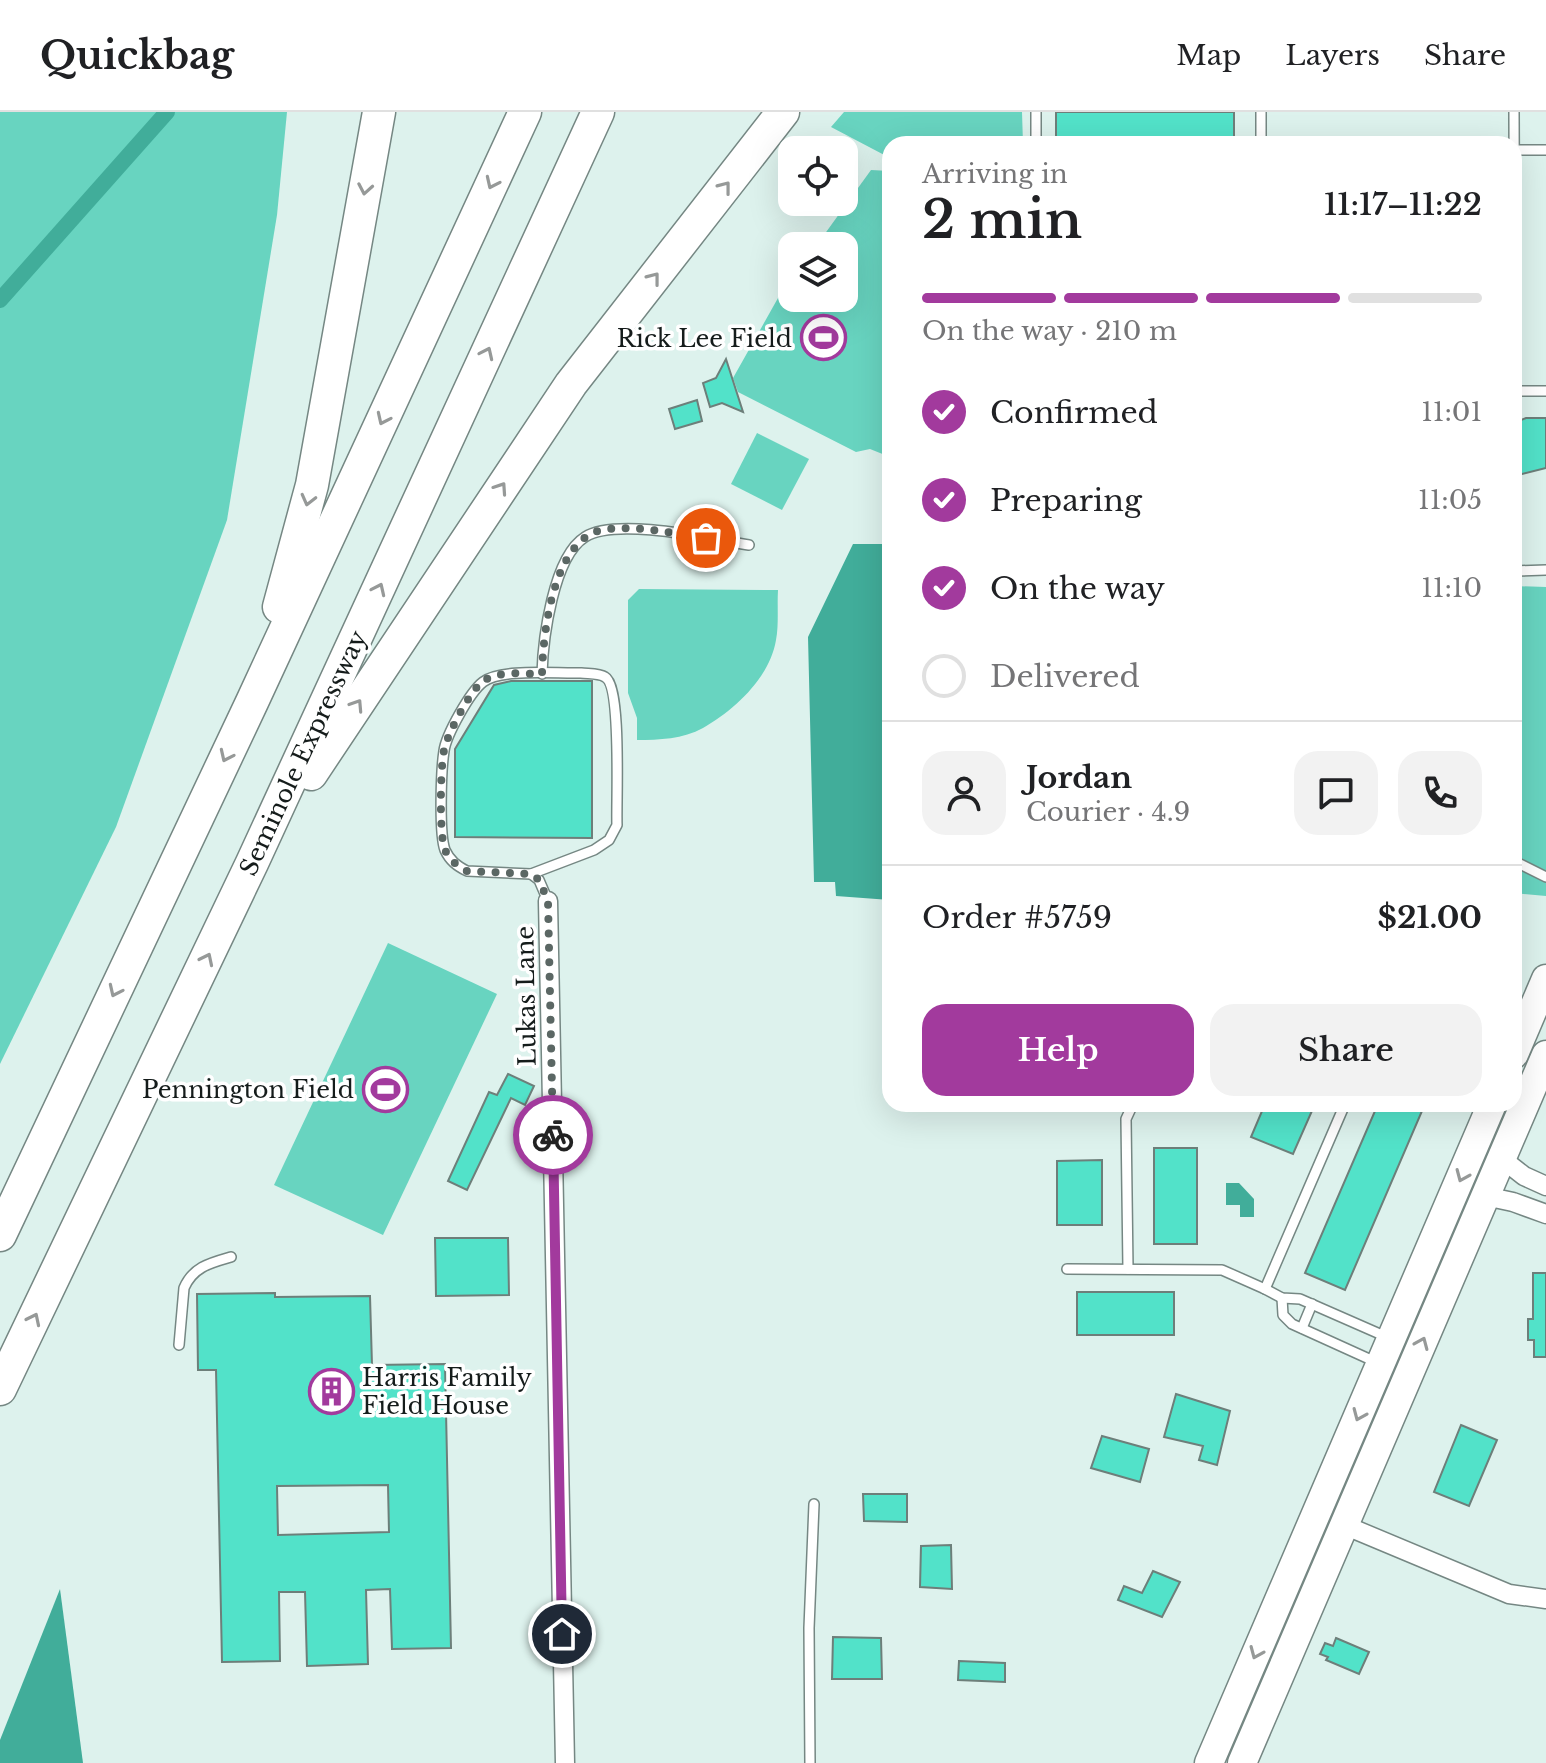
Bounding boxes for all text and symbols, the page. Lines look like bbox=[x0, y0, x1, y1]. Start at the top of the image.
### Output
text: Quickbag bbox=[40, 32, 234, 79]
text: Map bbox=[1176, 38, 1241, 73]
text: Layers bbox=[1285, 38, 1380, 73]
text: Share bbox=[1424, 38, 1506, 73]
map controls bbox=[778, 136, 858, 312]
button: locate bbox=[778, 136, 858, 216]
text: Arriving in bbox=[922, 158, 1068, 190]
one-way arrow bbox=[486, 174, 502, 189]
one-way arrow bbox=[357, 182, 374, 196]
one-way arrow bbox=[715, 182, 730, 196]
text: 11:17–11:22 bbox=[1324, 186, 1482, 223]
text: 2 min bbox=[922, 188, 1082, 252]
button: layers bbox=[778, 232, 858, 312]
one-way arrow bbox=[644, 272, 658, 287]
sports icon: Rick Lee Field bbox=[799, 314, 847, 362]
text: On the way · 210 m bbox=[922, 315, 1177, 347]
place label: Rick Lee Field bbox=[617, 324, 792, 353]
one-way arrow bbox=[477, 347, 493, 361]
icon: check bbox=[922, 390, 966, 434]
text: Confirmed bbox=[990, 394, 1158, 431]
text: 11:01 bbox=[1421, 396, 1482, 428]
one-way arrow bbox=[377, 410, 393, 425]
icon: check bbox=[922, 478, 966, 522]
one-way arrow bbox=[491, 482, 506, 497]
text: Preparing bbox=[990, 482, 1142, 519]
text: 11:05 bbox=[1418, 484, 1482, 516]
one-way arrow bbox=[300, 492, 317, 506]
pin bbox=[672, 504, 740, 572]
icon: bag bbox=[684, 516, 728, 560]
icon: check bbox=[922, 566, 966, 610]
text: On the way bbox=[990, 570, 1165, 607]
text: 11:10 bbox=[1421, 572, 1482, 604]
one-way arrow bbox=[369, 583, 385, 597]
street label: Seminole Expressway bbox=[233, 625, 373, 880]
text: Delivered bbox=[990, 658, 1140, 695]
one-way arrow bbox=[347, 699, 362, 713]
one-way arrow bbox=[220, 748, 236, 762]
button: person bbox=[922, 751, 1006, 835]
button: chat bbox=[1294, 751, 1378, 835]
button: phone bbox=[1398, 751, 1482, 835]
text: Jordan bbox=[1026, 759, 1132, 796]
text: Courier · 4.9 bbox=[1026, 796, 1190, 828]
text: Order #5759 bbox=[922, 899, 1112, 936]
text: $21.00 bbox=[1378, 899, 1482, 936]
street label: Lukas Lane bbox=[510, 926, 542, 1066]
one-way arrow bbox=[197, 952, 213, 967]
one-way arrow bbox=[109, 983, 125, 998]
button: Help bbox=[922, 1004, 1194, 1096]
button: Share bbox=[1210, 1004, 1482, 1096]
sports icon: Pennington Field bbox=[361, 1065, 409, 1113]
place label: Pennington Field bbox=[142, 1075, 354, 1104]
courier bbox=[513, 1095, 593, 1175]
icon: bike bbox=[531, 1113, 575, 1157]
one-way arrow bbox=[1455, 1168, 1471, 1182]
one-way arrow bbox=[24, 1313, 40, 1328]
one-way arrow bbox=[1413, 1337, 1429, 1351]
place label: Harris Family Field House bbox=[362, 1363, 532, 1420]
building icon: Harris Family Field House bbox=[307, 1367, 355, 1415]
one-way arrow bbox=[1352, 1406, 1368, 1421]
pin bbox=[528, 1600, 596, 1668]
icon: home bbox=[540, 1612, 584, 1656]
one-way arrow bbox=[1250, 1645, 1266, 1660]

